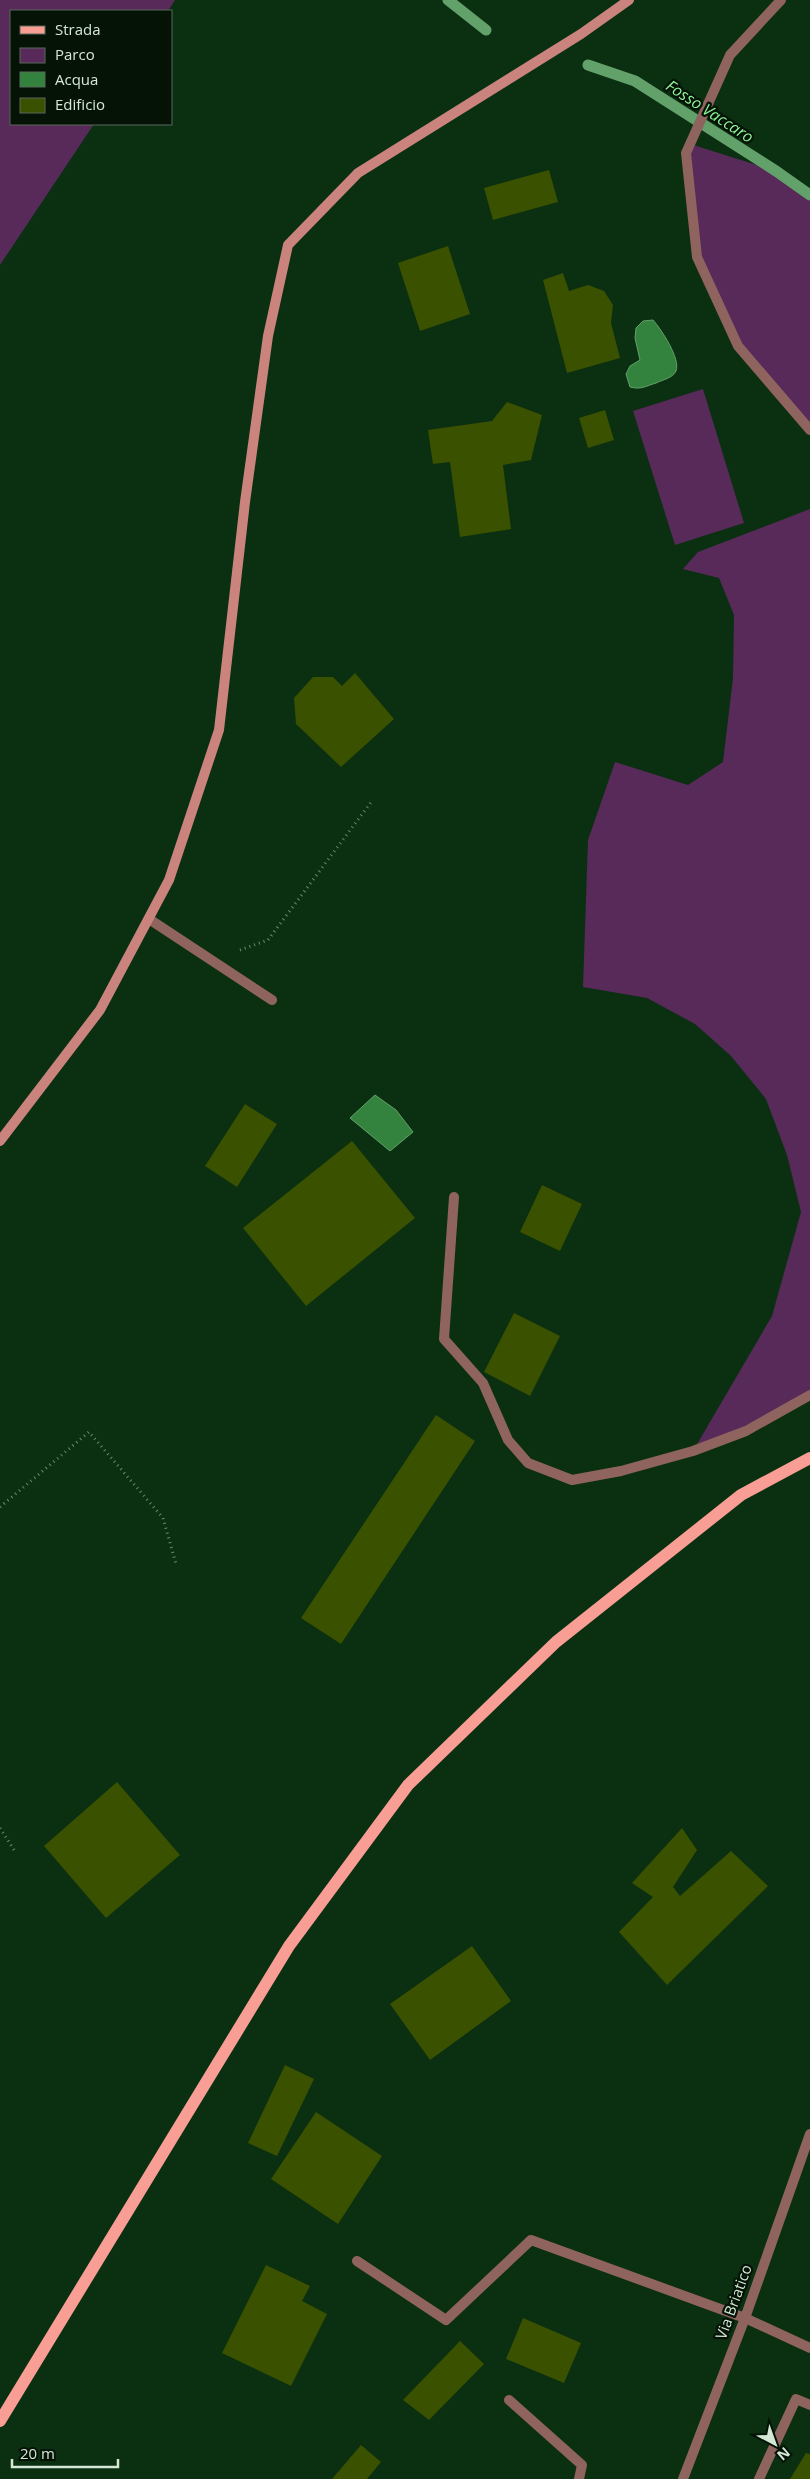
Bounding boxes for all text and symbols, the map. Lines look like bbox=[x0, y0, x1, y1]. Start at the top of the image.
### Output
legend bbox=[10, 10, 172, 125]
text: Strada bbox=[55, 19, 101, 39]
text: Parco bbox=[55, 44, 95, 64]
text: Acqua bbox=[55, 69, 98, 89]
water label: Fosso Vaccaro bbox=[662, 74, 758, 148]
text: Edificio bbox=[55, 94, 105, 114]
street label: Via Briatico bbox=[710, 2261, 756, 2342]
north arrow bbox=[750, 2419, 800, 2469]
scale bar bbox=[12, 2436, 119, 2468]
text: 20 m bbox=[20, 2443, 55, 2463]
text: N bbox=[773, 2443, 794, 2465]

